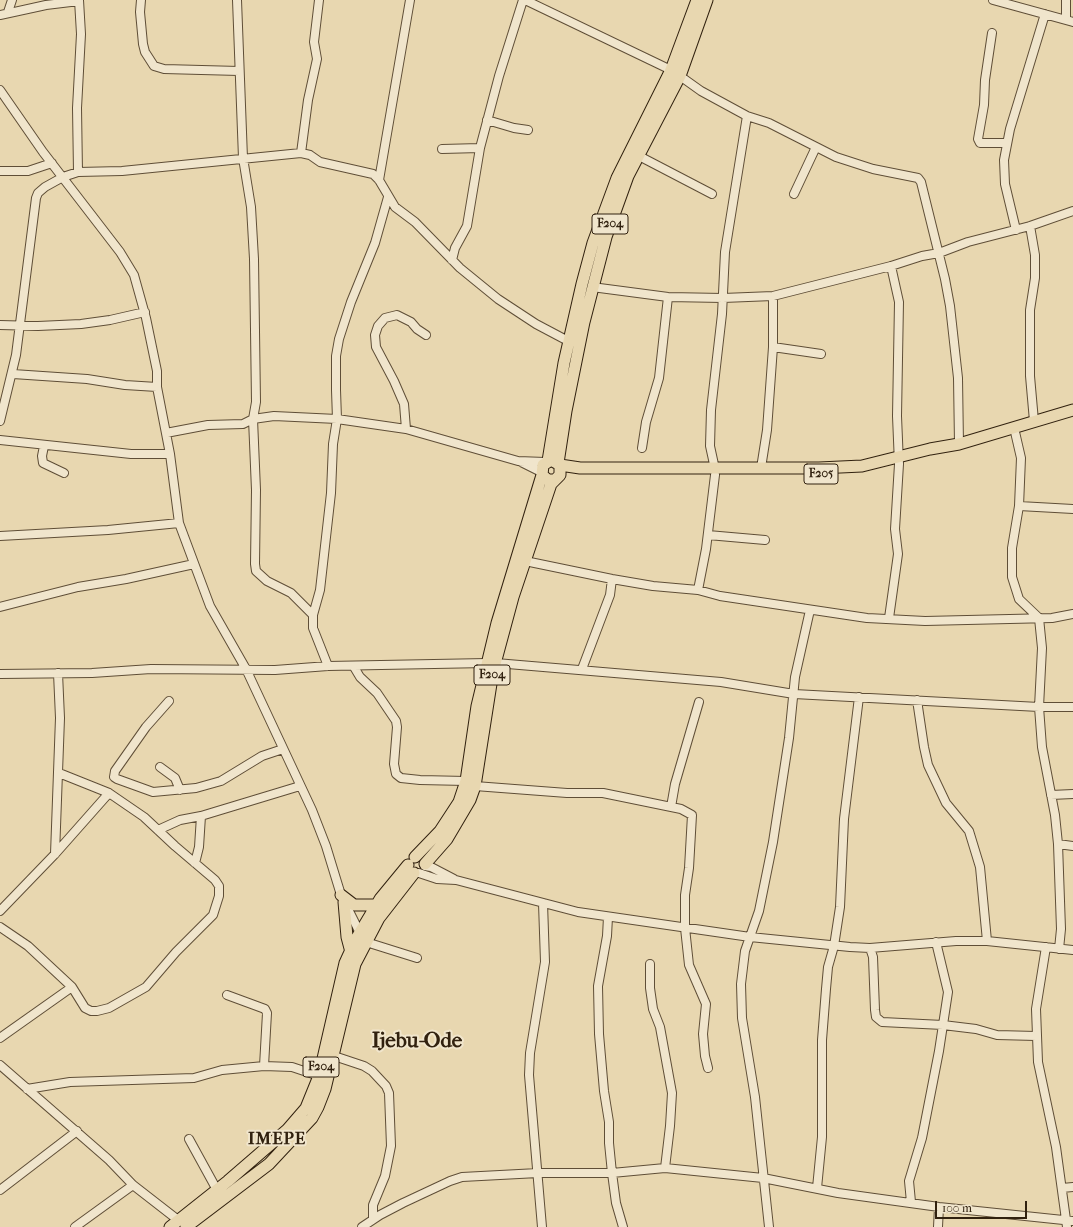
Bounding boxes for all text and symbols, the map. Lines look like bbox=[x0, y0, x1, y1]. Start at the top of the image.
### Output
road number: F204 bbox=[592, 214, 628, 234]
road number: F205 bbox=[804, 464, 838, 484]
road number: F204 bbox=[474, 665, 510, 685]
district label: Ijebu-Ode bbox=[372, 1029, 462, 1055]
road number: F204 bbox=[303, 1057, 339, 1077]
district label: IMEPE bbox=[248, 1130, 306, 1150]
scale bar bbox=[937, 1193, 1029, 1219]
text: 100 m bbox=[942, 1201, 972, 1215]

